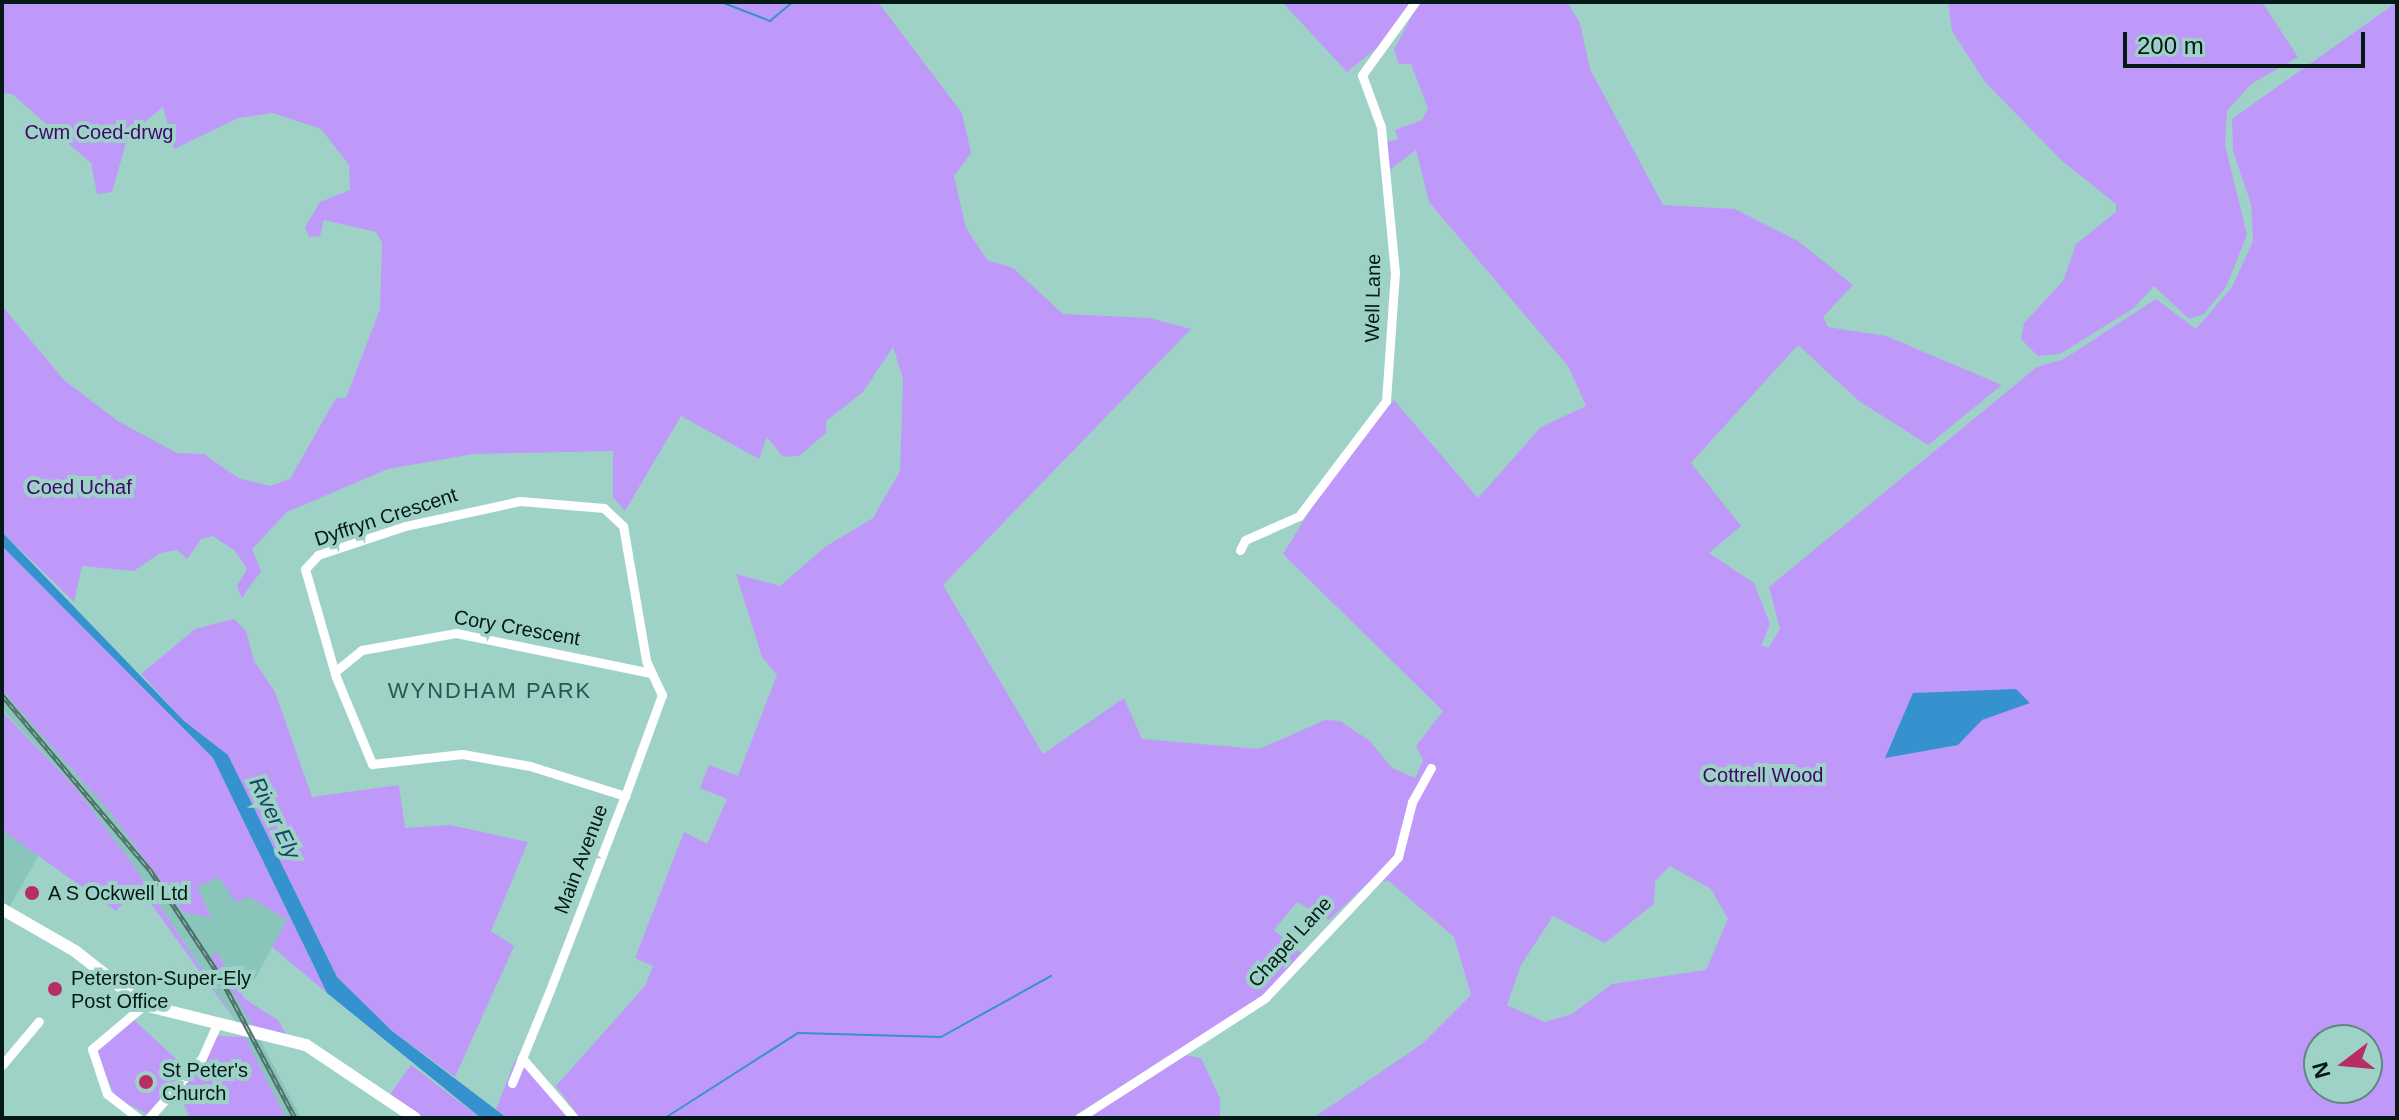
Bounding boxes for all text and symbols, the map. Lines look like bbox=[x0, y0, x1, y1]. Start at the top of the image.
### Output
scale bar bbox=[2127, 16, 2369, 66]
text: 200 m bbox=[2137, 32, 2204, 59]
park label: Cwm Coed-drwg bbox=[25, 120, 173, 144]
street label: Well Lane bbox=[1360, 254, 1386, 342]
park label: Coed Uchaf bbox=[26, 475, 132, 499]
street label: Dyffryn Crescent bbox=[312, 483, 460, 551]
street label: Cory Crescent bbox=[452, 605, 582, 651]
district label: WYNDHAM PARK bbox=[388, 678, 592, 704]
park label: Cottrell Wood bbox=[1703, 763, 1823, 787]
water label: River Ely bbox=[244, 773, 306, 863]
street label: Main Avenue bbox=[549, 800, 613, 918]
place label: A S Ockwell Ltd bbox=[48, 881, 189, 905]
marker: A S Ockwell Ltd bbox=[23, 884, 41, 902]
street label: Chapel Lane bbox=[1243, 892, 1337, 992]
place label: Peterston-Super-Ely Post Office bbox=[71, 966, 251, 1013]
marker: Peterston-Super-Ely Post Office bbox=[46, 980, 64, 998]
north arrow bbox=[2303, 1024, 2383, 1104]
place label: St Peter's Church bbox=[162, 1058, 248, 1105]
text: N bbox=[2307, 1059, 2336, 1081]
marker: St Peter's Church bbox=[137, 1073, 155, 1091]

